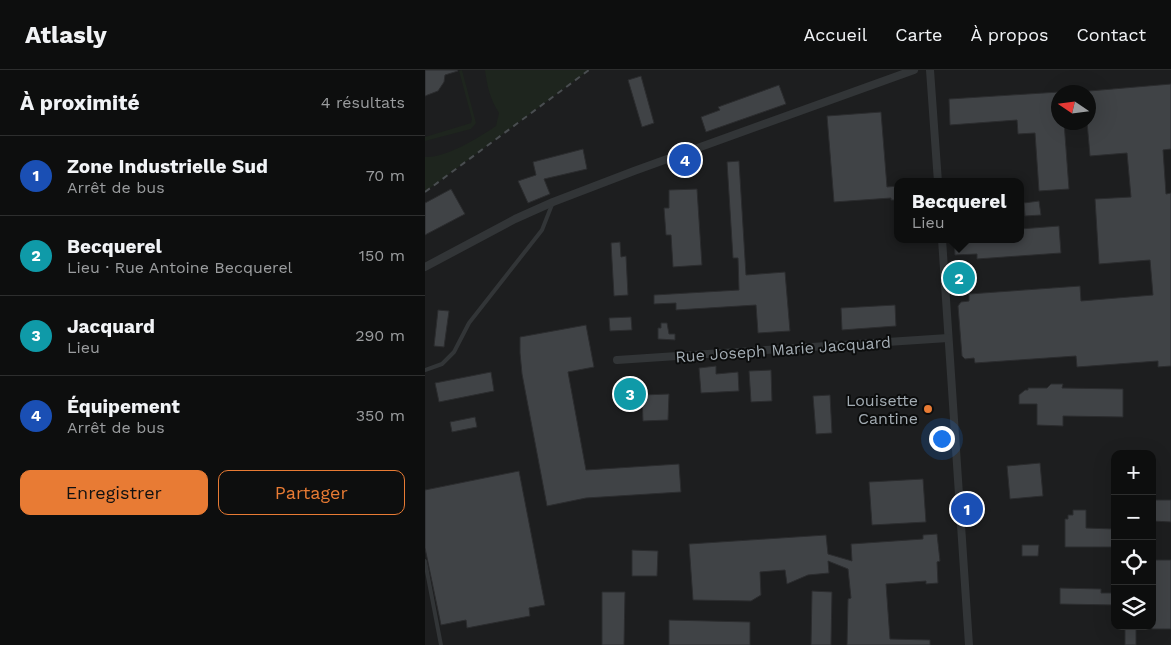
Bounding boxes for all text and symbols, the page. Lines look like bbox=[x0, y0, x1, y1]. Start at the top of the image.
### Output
text: Atlasly bbox=[25, 21, 107, 49]
text: Accueil bbox=[804, 24, 867, 45]
text: Carte bbox=[895, 24, 942, 45]
text: À propos bbox=[970, 24, 1048, 45]
text: Contact bbox=[1076, 24, 1146, 45]
north arrow bbox=[1051, 85, 1096, 130]
text: À proximité bbox=[20, 90, 140, 115]
text: 4 résultats bbox=[321, 93, 405, 112]
pin: 4 bbox=[669, 141, 701, 179]
text: Zone Industrielle Sud bbox=[67, 155, 268, 178]
text: 1 bbox=[33, 166, 39, 185]
text: 70 m bbox=[366, 166, 405, 185]
text: Arrêt de bus bbox=[67, 178, 165, 197]
popup bbox=[894, 178, 1024, 243]
text: Becquerel bbox=[912, 190, 1006, 213]
text: Lieu bbox=[912, 213, 945, 232]
text: Becquerel bbox=[67, 235, 162, 258]
text: 2 bbox=[31, 246, 41, 265]
text: 150 m bbox=[359, 246, 405, 265]
text: Lieu · Rue Antoine Becquerel bbox=[67, 258, 293, 277]
pin: 2 bbox=[943, 259, 975, 297]
text: Jacquard bbox=[67, 315, 155, 338]
text: 3 bbox=[31, 326, 41, 345]
text: 290 m bbox=[355, 326, 405, 345]
street label: Rue Joseph Marie Jacquard bbox=[675, 332, 891, 367]
text: Lieu bbox=[67, 338, 100, 357]
pin: 3 bbox=[614, 375, 646, 413]
place label: Louisette Cantine bbox=[846, 391, 918, 428]
text: Équipement bbox=[67, 395, 180, 418]
marker: Louisette Cantine bbox=[922, 403, 934, 415]
text: 4 bbox=[31, 406, 41, 425]
text: 350 m bbox=[356, 406, 405, 425]
text: Arrêt de bus bbox=[67, 418, 165, 437]
your location bbox=[929, 426, 955, 452]
map controls bbox=[1111, 450, 1156, 630]
button: + bbox=[1111, 450, 1156, 495]
button: Enregistrer bbox=[20, 470, 208, 515]
button: Partager bbox=[218, 470, 405, 515]
pin: 1 bbox=[951, 490, 983, 528]
button: − bbox=[1111, 495, 1156, 540]
button: locate bbox=[1111, 540, 1156, 585]
button: layers bbox=[1111, 585, 1156, 630]

